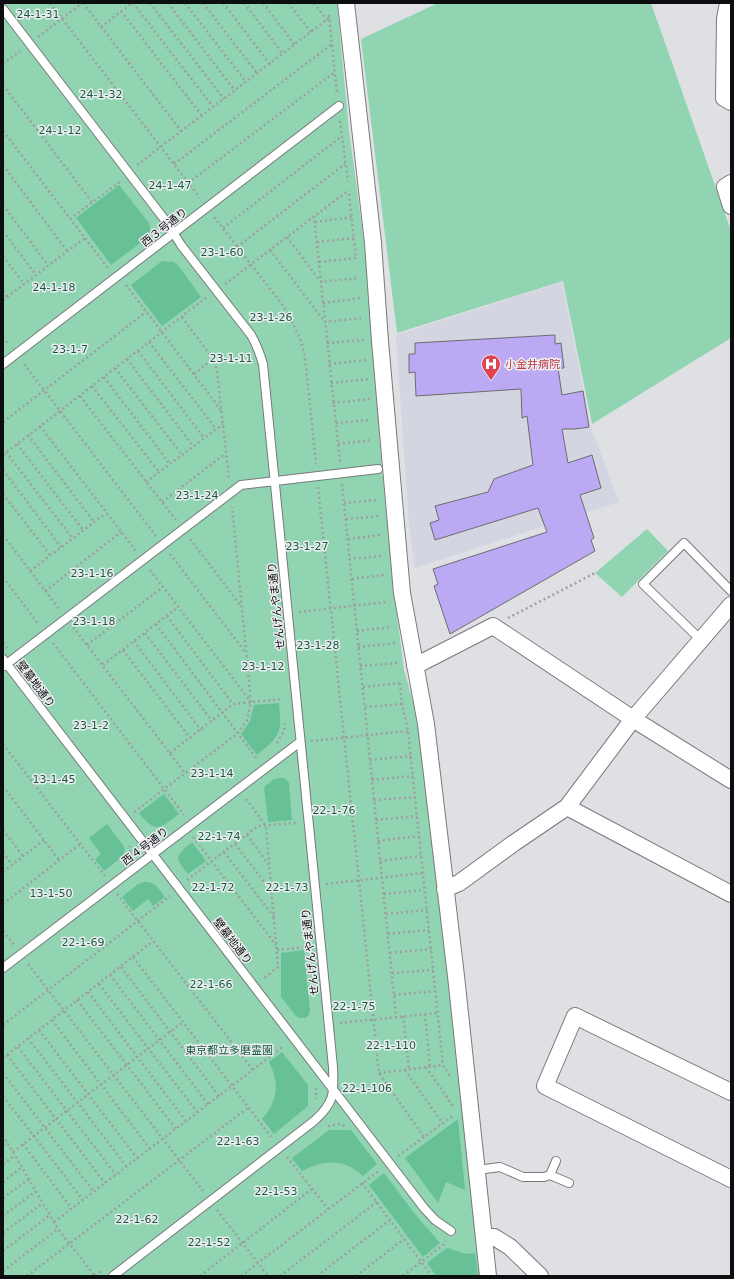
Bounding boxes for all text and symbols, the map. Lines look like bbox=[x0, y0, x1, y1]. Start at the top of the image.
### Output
park label: 24-1-31 bbox=[17, 8, 59, 21]
park label: 24-1-32 bbox=[80, 88, 122, 101]
park label: 24-1-12 bbox=[39, 124, 81, 137]
park label: 24-1-47 bbox=[149, 179, 191, 192]
street label: 西３号通り bbox=[139, 205, 190, 249]
park label: 23-1-60 bbox=[201, 246, 243, 259]
park label: 24-1-18 bbox=[33, 281, 75, 294]
park label: 23-1-26 bbox=[250, 311, 292, 324]
park label: 23-1-7 bbox=[52, 343, 88, 356]
park label: 23-1-11 bbox=[210, 352, 252, 365]
hospital icon: 小金井病院 bbox=[480, 353, 502, 381]
place label: 小金井病院 bbox=[505, 358, 560, 371]
park label: 23-1-24 bbox=[176, 489, 218, 502]
park label: 23-1-27 bbox=[286, 540, 328, 553]
street label: せんげんやま通り bbox=[265, 562, 288, 650]
park label: 23-1-16 bbox=[71, 567, 113, 580]
park label: 23-1-18 bbox=[73, 615, 115, 628]
park label: 23-1-28 bbox=[297, 639, 339, 652]
street label: 壁墓地通り bbox=[14, 658, 57, 710]
park label: 23-1-12 bbox=[242, 660, 284, 673]
park label: 23-1-2 bbox=[73, 719, 109, 732]
park label: 23-1-14 bbox=[191, 767, 233, 780]
park label: 13-1-45 bbox=[33, 773, 75, 786]
park label: 22-1-76 bbox=[313, 804, 355, 817]
street label: 西４号通り bbox=[119, 825, 171, 868]
park label: 22-1-74 bbox=[198, 830, 240, 843]
park label: 22-1-72 bbox=[192, 881, 234, 894]
park label: 22-1-73 bbox=[266, 881, 308, 894]
park label: 13-1-50 bbox=[30, 887, 72, 900]
street label: せんげんやま通り bbox=[299, 908, 322, 996]
street label: 壁墓地通り bbox=[211, 916, 255, 967]
park label: 22-1-69 bbox=[62, 936, 104, 949]
park label: 22-1-66 bbox=[190, 978, 232, 991]
park label: 22-1-75 bbox=[333, 1000, 375, 1013]
park label: 22-1-110 bbox=[366, 1039, 416, 1052]
park label: 東京都立多磨霊園 bbox=[185, 1044, 273, 1057]
park label: 22-1-106 bbox=[342, 1082, 392, 1095]
park label: 22-1-63 bbox=[217, 1135, 259, 1148]
park label: 22-1-53 bbox=[255, 1185, 297, 1198]
park label: 22-1-62 bbox=[116, 1213, 158, 1226]
park label: 22-1-52 bbox=[188, 1236, 230, 1249]

